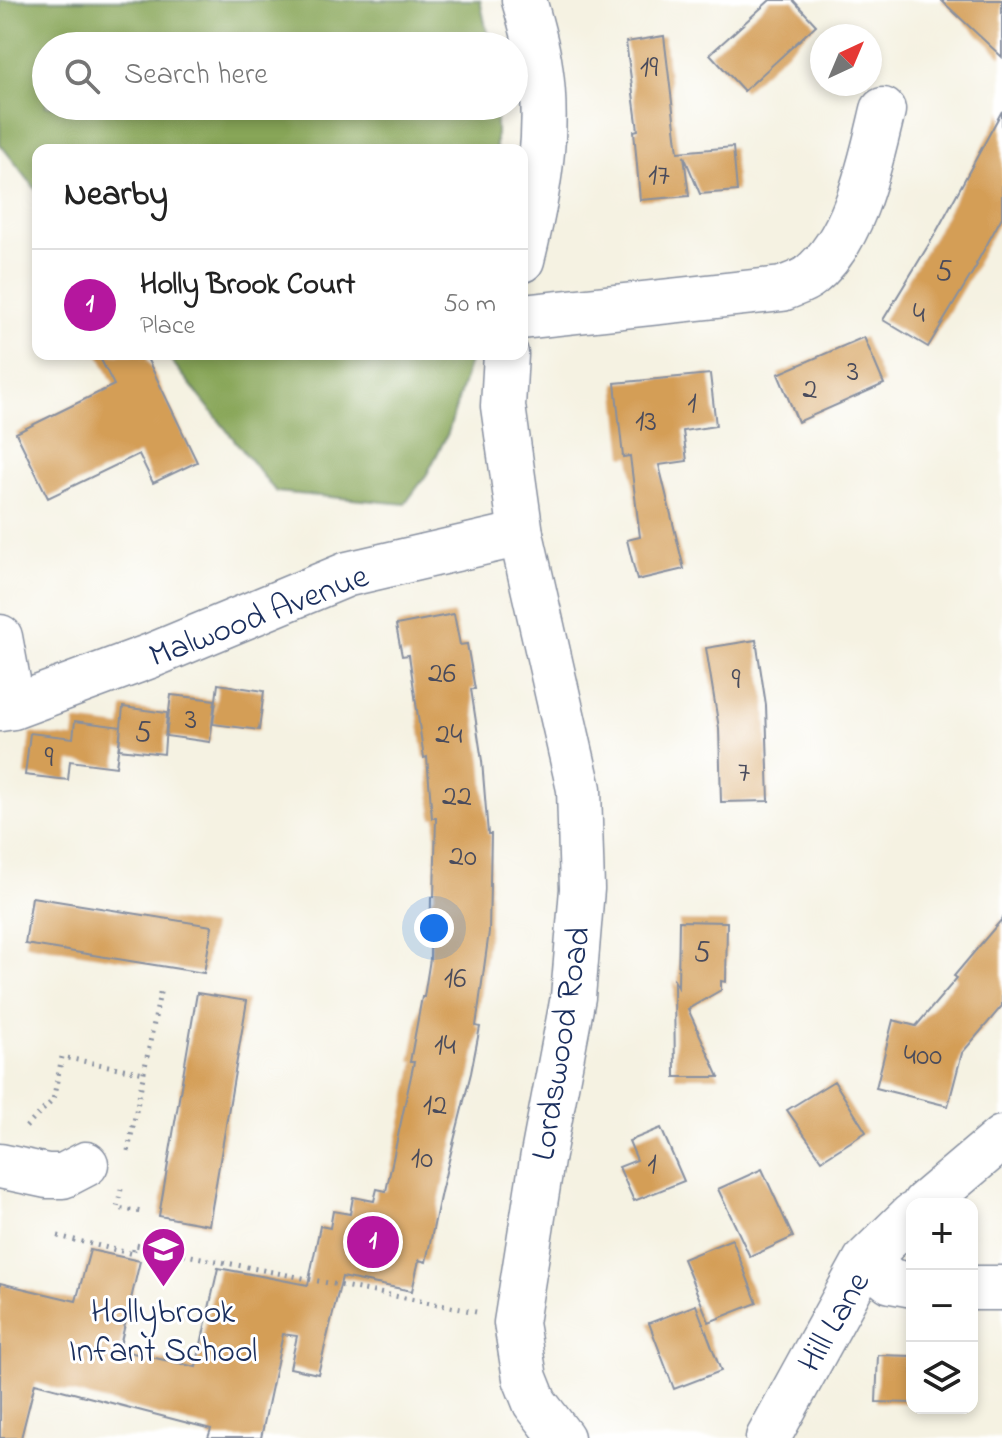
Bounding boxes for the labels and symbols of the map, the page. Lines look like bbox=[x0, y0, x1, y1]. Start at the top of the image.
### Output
north arrow bbox=[810, 24, 882, 96]
house number: 19 bbox=[640, 47, 658, 91]
house number: 17 bbox=[648, 155, 670, 199]
house number: 5 bbox=[935, 251, 953, 295]
house number: 4 bbox=[913, 293, 925, 337]
house number: 3 bbox=[847, 351, 859, 395]
house number: 2 bbox=[803, 369, 818, 413]
house number: 1 bbox=[687, 383, 697, 427]
house number: 13 bbox=[635, 401, 657, 445]
street label: Malwood Avenue bbox=[142, 553, 377, 683]
house number: 26 bbox=[428, 653, 456, 697]
house number: 9 bbox=[731, 659, 741, 703]
house number: 3 bbox=[185, 699, 197, 743]
house number: 5 bbox=[134, 712, 152, 756]
house number: 24 bbox=[435, 714, 463, 758]
house number: 9 bbox=[44, 737, 54, 781]
house number: 7 bbox=[738, 752, 750, 796]
house number: 22 bbox=[442, 776, 472, 820]
house number: 20 bbox=[449, 836, 477, 880]
your location bbox=[414, 908, 454, 948]
street label: Lordswood Road bbox=[520, 923, 606, 1164]
house number: 5 bbox=[693, 932, 711, 976]
house number: 16 bbox=[444, 958, 466, 1002]
house number: 14 bbox=[434, 1025, 456, 1069]
house number: 400 bbox=[904, 1035, 942, 1079]
house number: 12 bbox=[423, 1085, 447, 1129]
house number: 10 bbox=[411, 1138, 433, 1182]
house number: 1 bbox=[647, 1144, 657, 1188]
pin: 1 bbox=[347, 1212, 399, 1272]
school or university icon: Hollybrook Infant School bbox=[139, 1226, 187, 1289]
street label: Hill Lane bbox=[787, 1263, 885, 1383]
place label: Hollybrook Infant School bbox=[69, 1289, 257, 1378]

